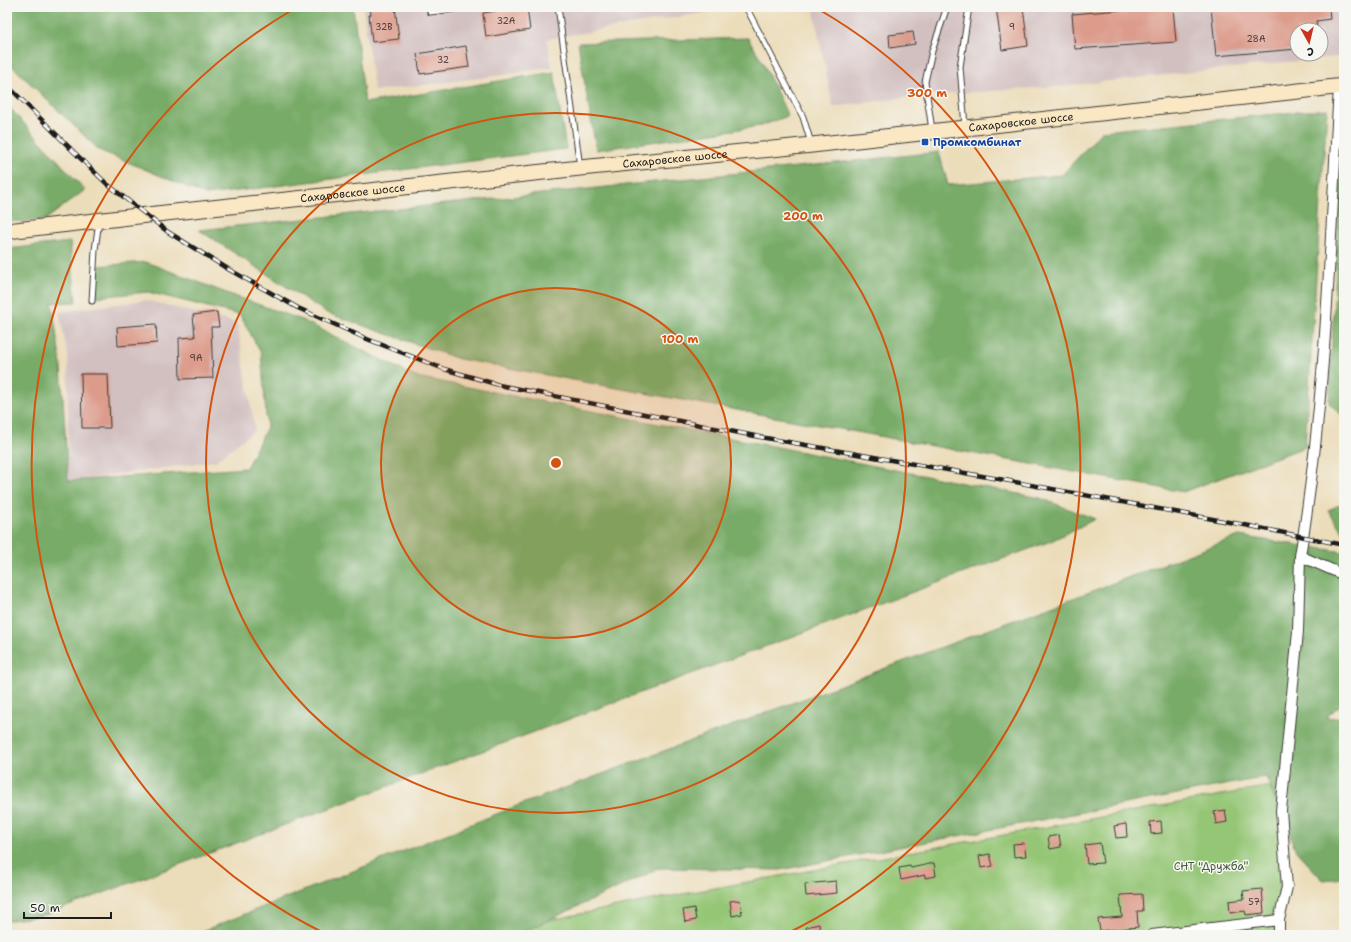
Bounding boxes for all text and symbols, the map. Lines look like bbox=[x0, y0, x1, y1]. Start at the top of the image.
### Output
house number: 32А bbox=[497, 15, 516, 27]
house number: 32В bbox=[375, 21, 393, 33]
house number: 9 bbox=[1009, 21, 1015, 33]
north arrow bbox=[1289, 22, 1329, 62]
house number: 28А bbox=[1247, 33, 1266, 45]
text: С bbox=[1306, 44, 1315, 59]
house number: 32 bbox=[437, 54, 449, 66]
text: 300 m bbox=[907, 85, 947, 101]
street label: Сахаровское шоссе bbox=[968, 109, 1074, 136]
place label: Промкомбинат bbox=[933, 135, 1022, 150]
marker: Промкомбинат bbox=[920, 137, 930, 147]
street label: Сахаровское шоссе bbox=[622, 146, 728, 172]
street label: Сахаровское шоссе bbox=[300, 180, 406, 206]
text: 200 m bbox=[783, 208, 823, 224]
text: 100 m bbox=[662, 331, 699, 347]
house number: 9А bbox=[190, 352, 203, 364]
centre of rings bbox=[549, 456, 563, 470]
park label: СНТ "Дружба" bbox=[1174, 859, 1248, 874]
scale bar bbox=[24, 894, 111, 920]
house number: 57 bbox=[1248, 896, 1260, 908]
text: 50 m bbox=[30, 900, 60, 916]

